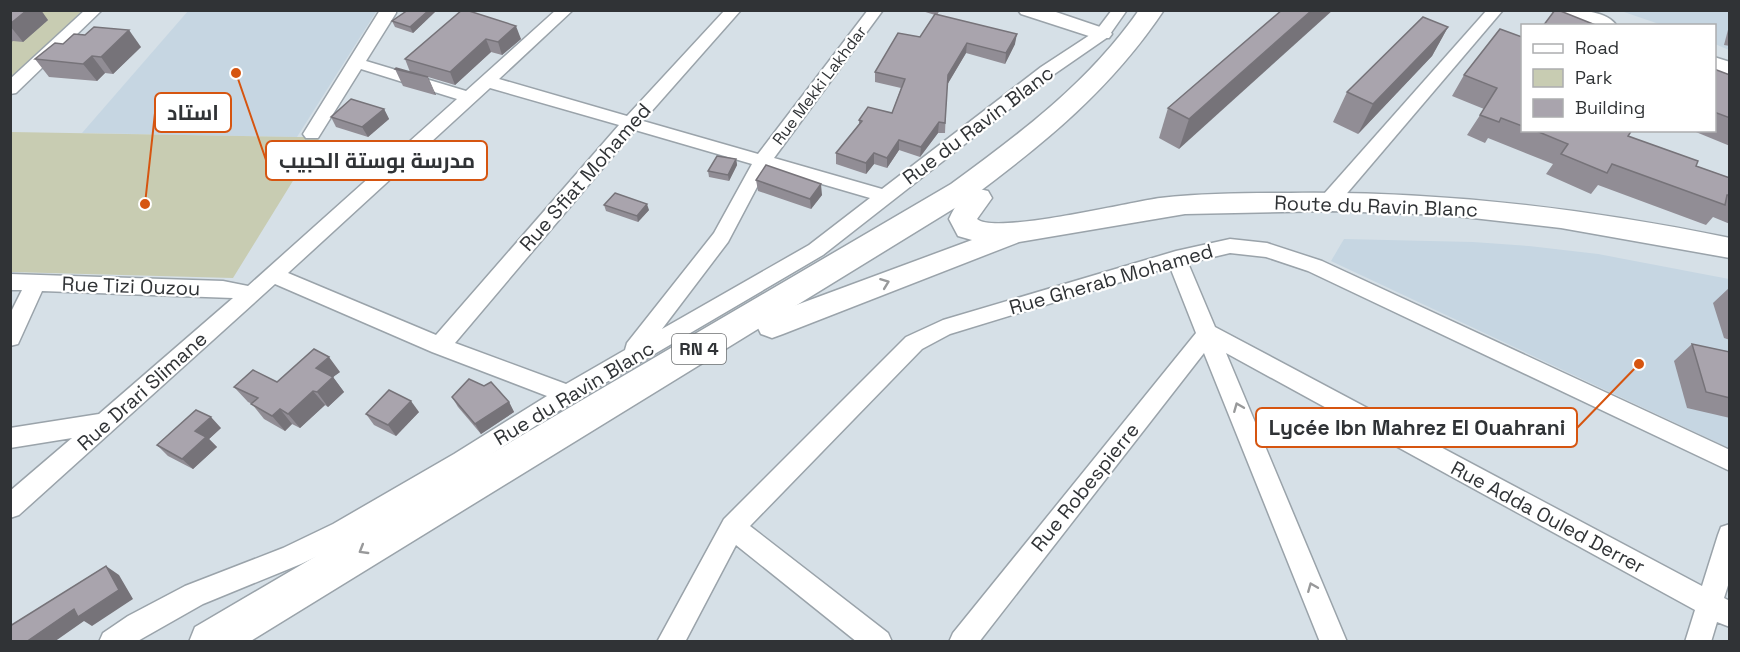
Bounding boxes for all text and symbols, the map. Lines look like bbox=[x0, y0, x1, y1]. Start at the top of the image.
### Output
street label: Rue Mekki Lakhdar bbox=[768, 22, 871, 149]
legend bbox=[1521, 24, 1716, 132]
text: Road bbox=[1575, 36, 1619, 59]
street label: Rue du Ravin Blanc bbox=[897, 60, 1059, 190]
text: Park bbox=[1575, 66, 1613, 89]
callout: استاد bbox=[155, 93, 231, 132]
text: Building bbox=[1575, 96, 1645, 119]
street label: Rue Sfiat Mohamed bbox=[514, 98, 656, 256]
text: استاد bbox=[167, 99, 219, 126]
callout: مدرسة بوستة الحبيب bbox=[266, 141, 487, 180]
text: مدرسة بوستة الحبيب bbox=[279, 147, 475, 174]
street label: Route du Ravin Blanc bbox=[1274, 189, 1478, 223]
street label: Rue Gherab Mohamed bbox=[1006, 237, 1216, 321]
street label: Rue Tizi Ouzou bbox=[61, 271, 201, 301]
one-way arrow bbox=[879, 278, 890, 291]
street label: Rue Drari Slimane bbox=[72, 326, 212, 456]
road number: RN 4 bbox=[672, 334, 726, 364]
street label: Rue du Ravin Blanc bbox=[489, 335, 659, 451]
one-way arrow bbox=[1233, 402, 1245, 413]
callout: Lycée Ibn Mahrez El Ouahrani bbox=[1256, 408, 1577, 447]
text: Lycée Ibn Mahrez El Ouahrani bbox=[1269, 414, 1565, 441]
street label: Rue Robespierre bbox=[1025, 417, 1145, 557]
street label: Rue Adda Ouled Derrer bbox=[1446, 455, 1650, 579]
one-way arrow bbox=[359, 542, 369, 554]
one-way arrow bbox=[1307, 583, 1319, 594]

